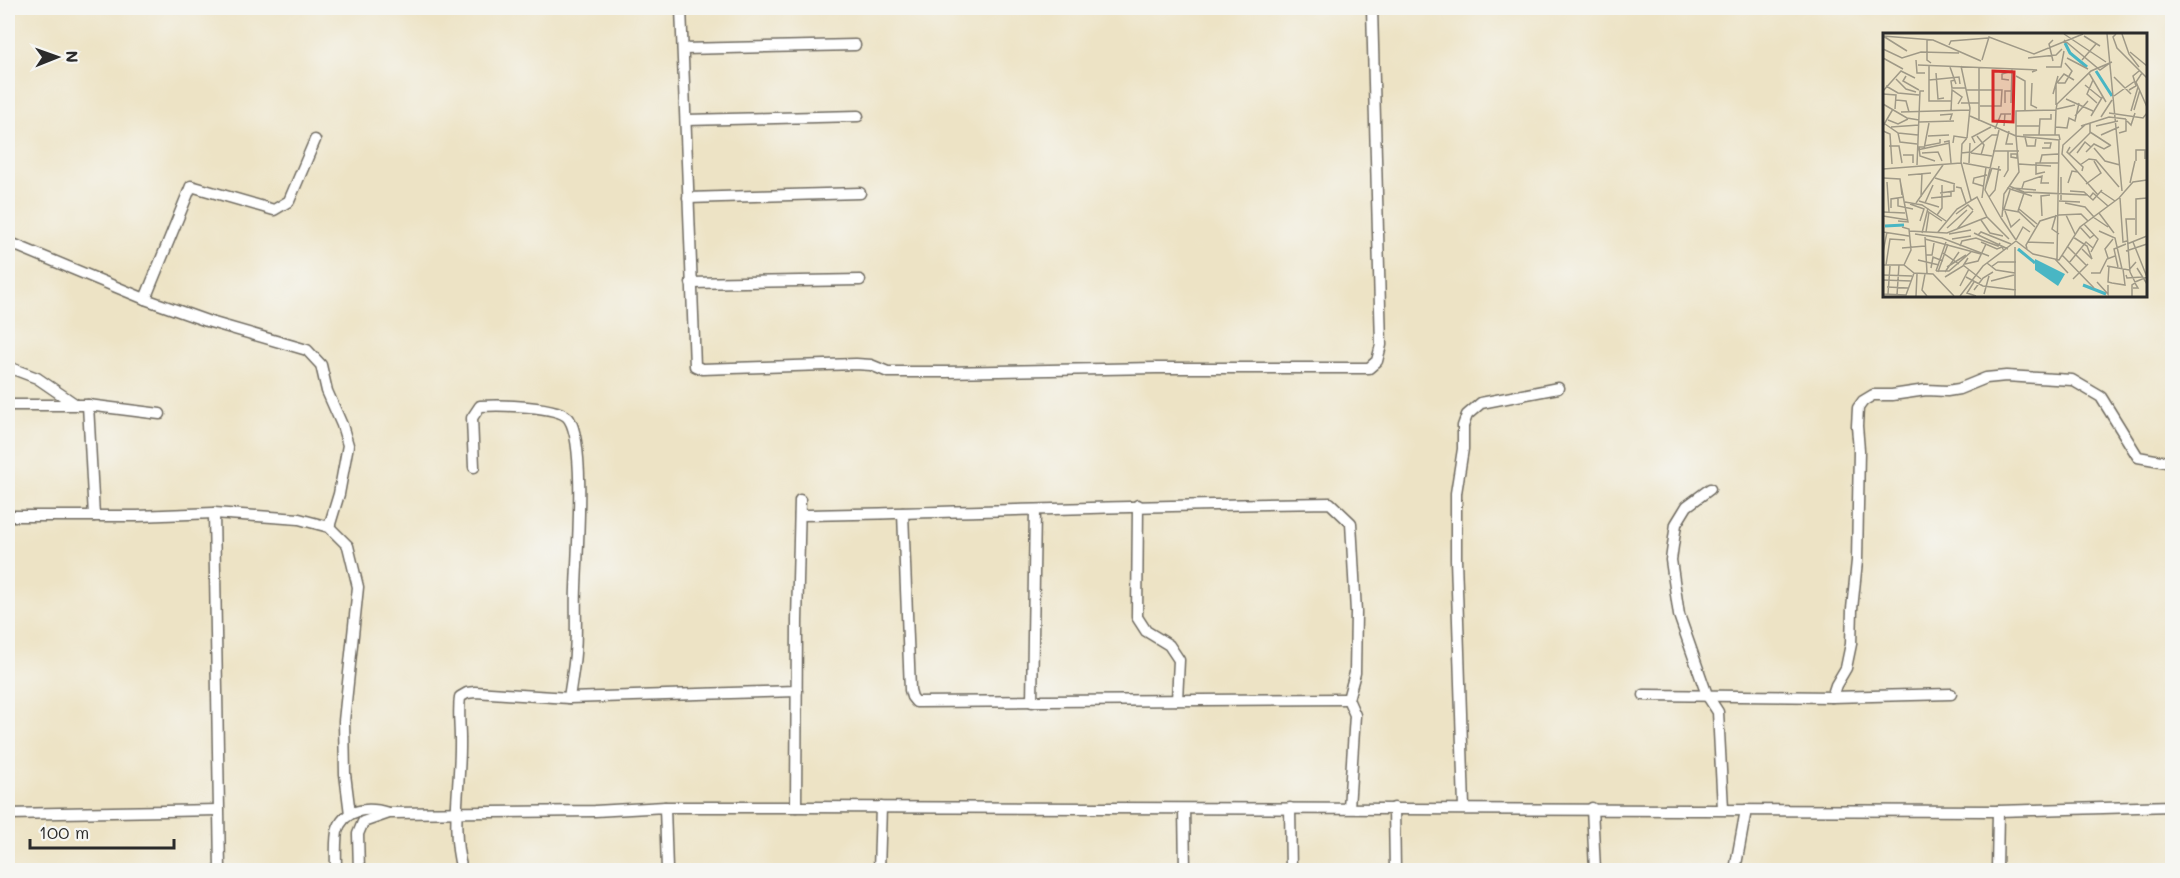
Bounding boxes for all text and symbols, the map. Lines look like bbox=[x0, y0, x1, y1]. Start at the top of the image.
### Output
north arrow bbox=[27, 27, 87, 87]
inset map bbox=[1883, 33, 2147, 297]
text: N bbox=[62, 50, 83, 63]
scale bar bbox=[30, 812, 174, 850]
text: 100 m bbox=[39, 820, 89, 844]

